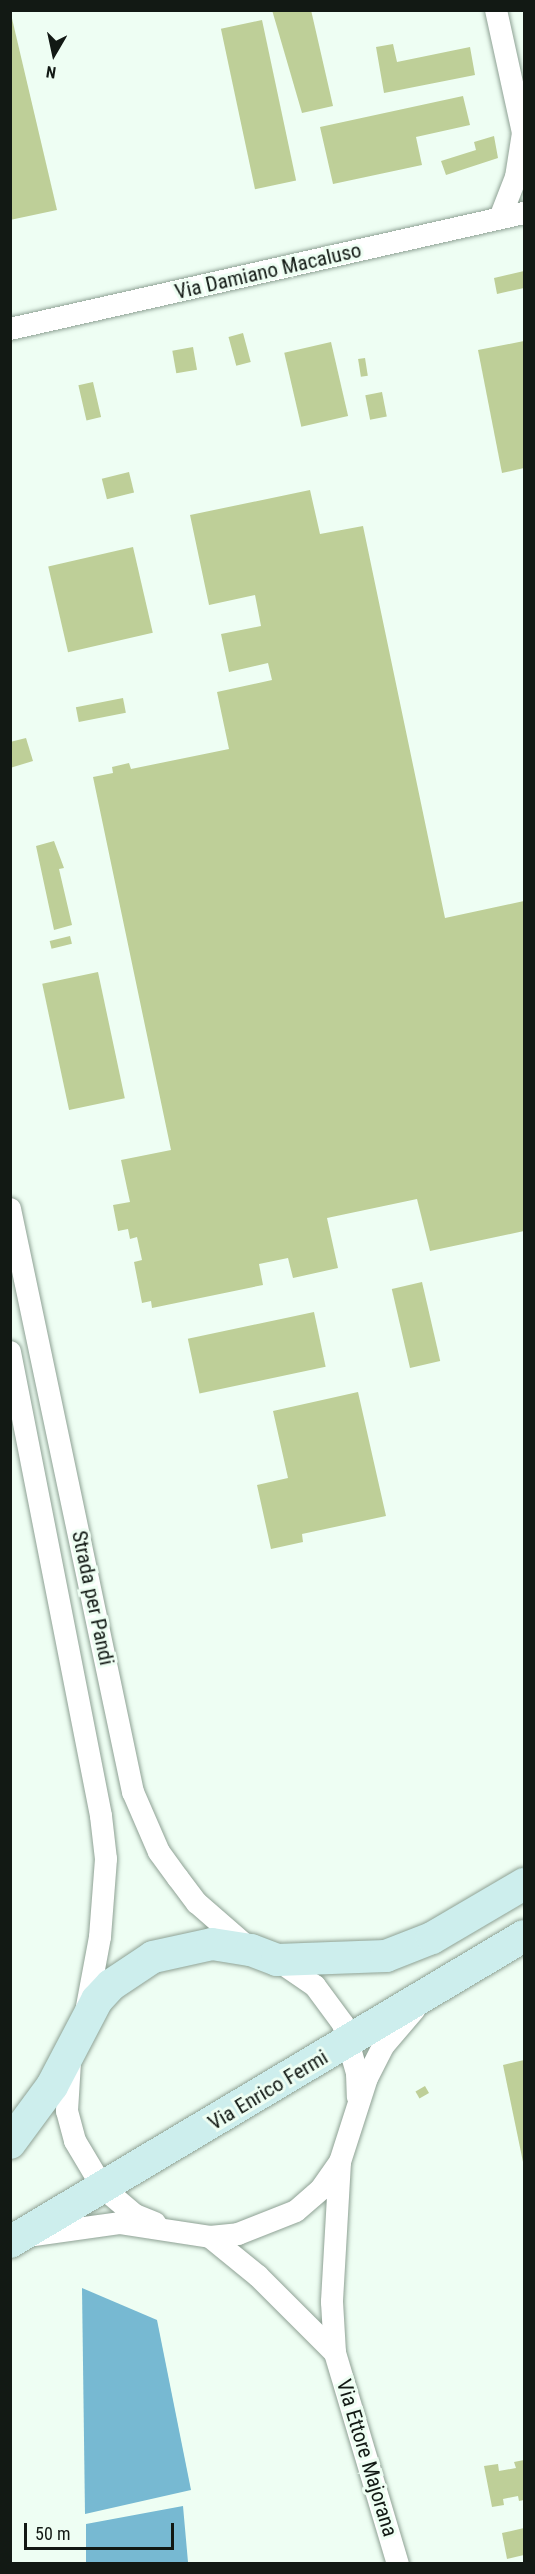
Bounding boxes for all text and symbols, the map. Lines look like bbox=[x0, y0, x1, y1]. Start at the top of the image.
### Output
north arrow bbox=[24, 24, 84, 84]
text: N bbox=[45, 62, 57, 82]
street label: Via Damiano Macaluso bbox=[172, 237, 364, 305]
street label: Strada per Pandi bbox=[66, 1528, 120, 1668]
street label: Via Enrico Fermi bbox=[204, 2044, 332, 2136]
street label: Via Ettore Majorana bbox=[331, 2376, 403, 2540]
scale bar bbox=[27, 2511, 177, 2549]
text: 50 m bbox=[35, 2523, 70, 2544]

